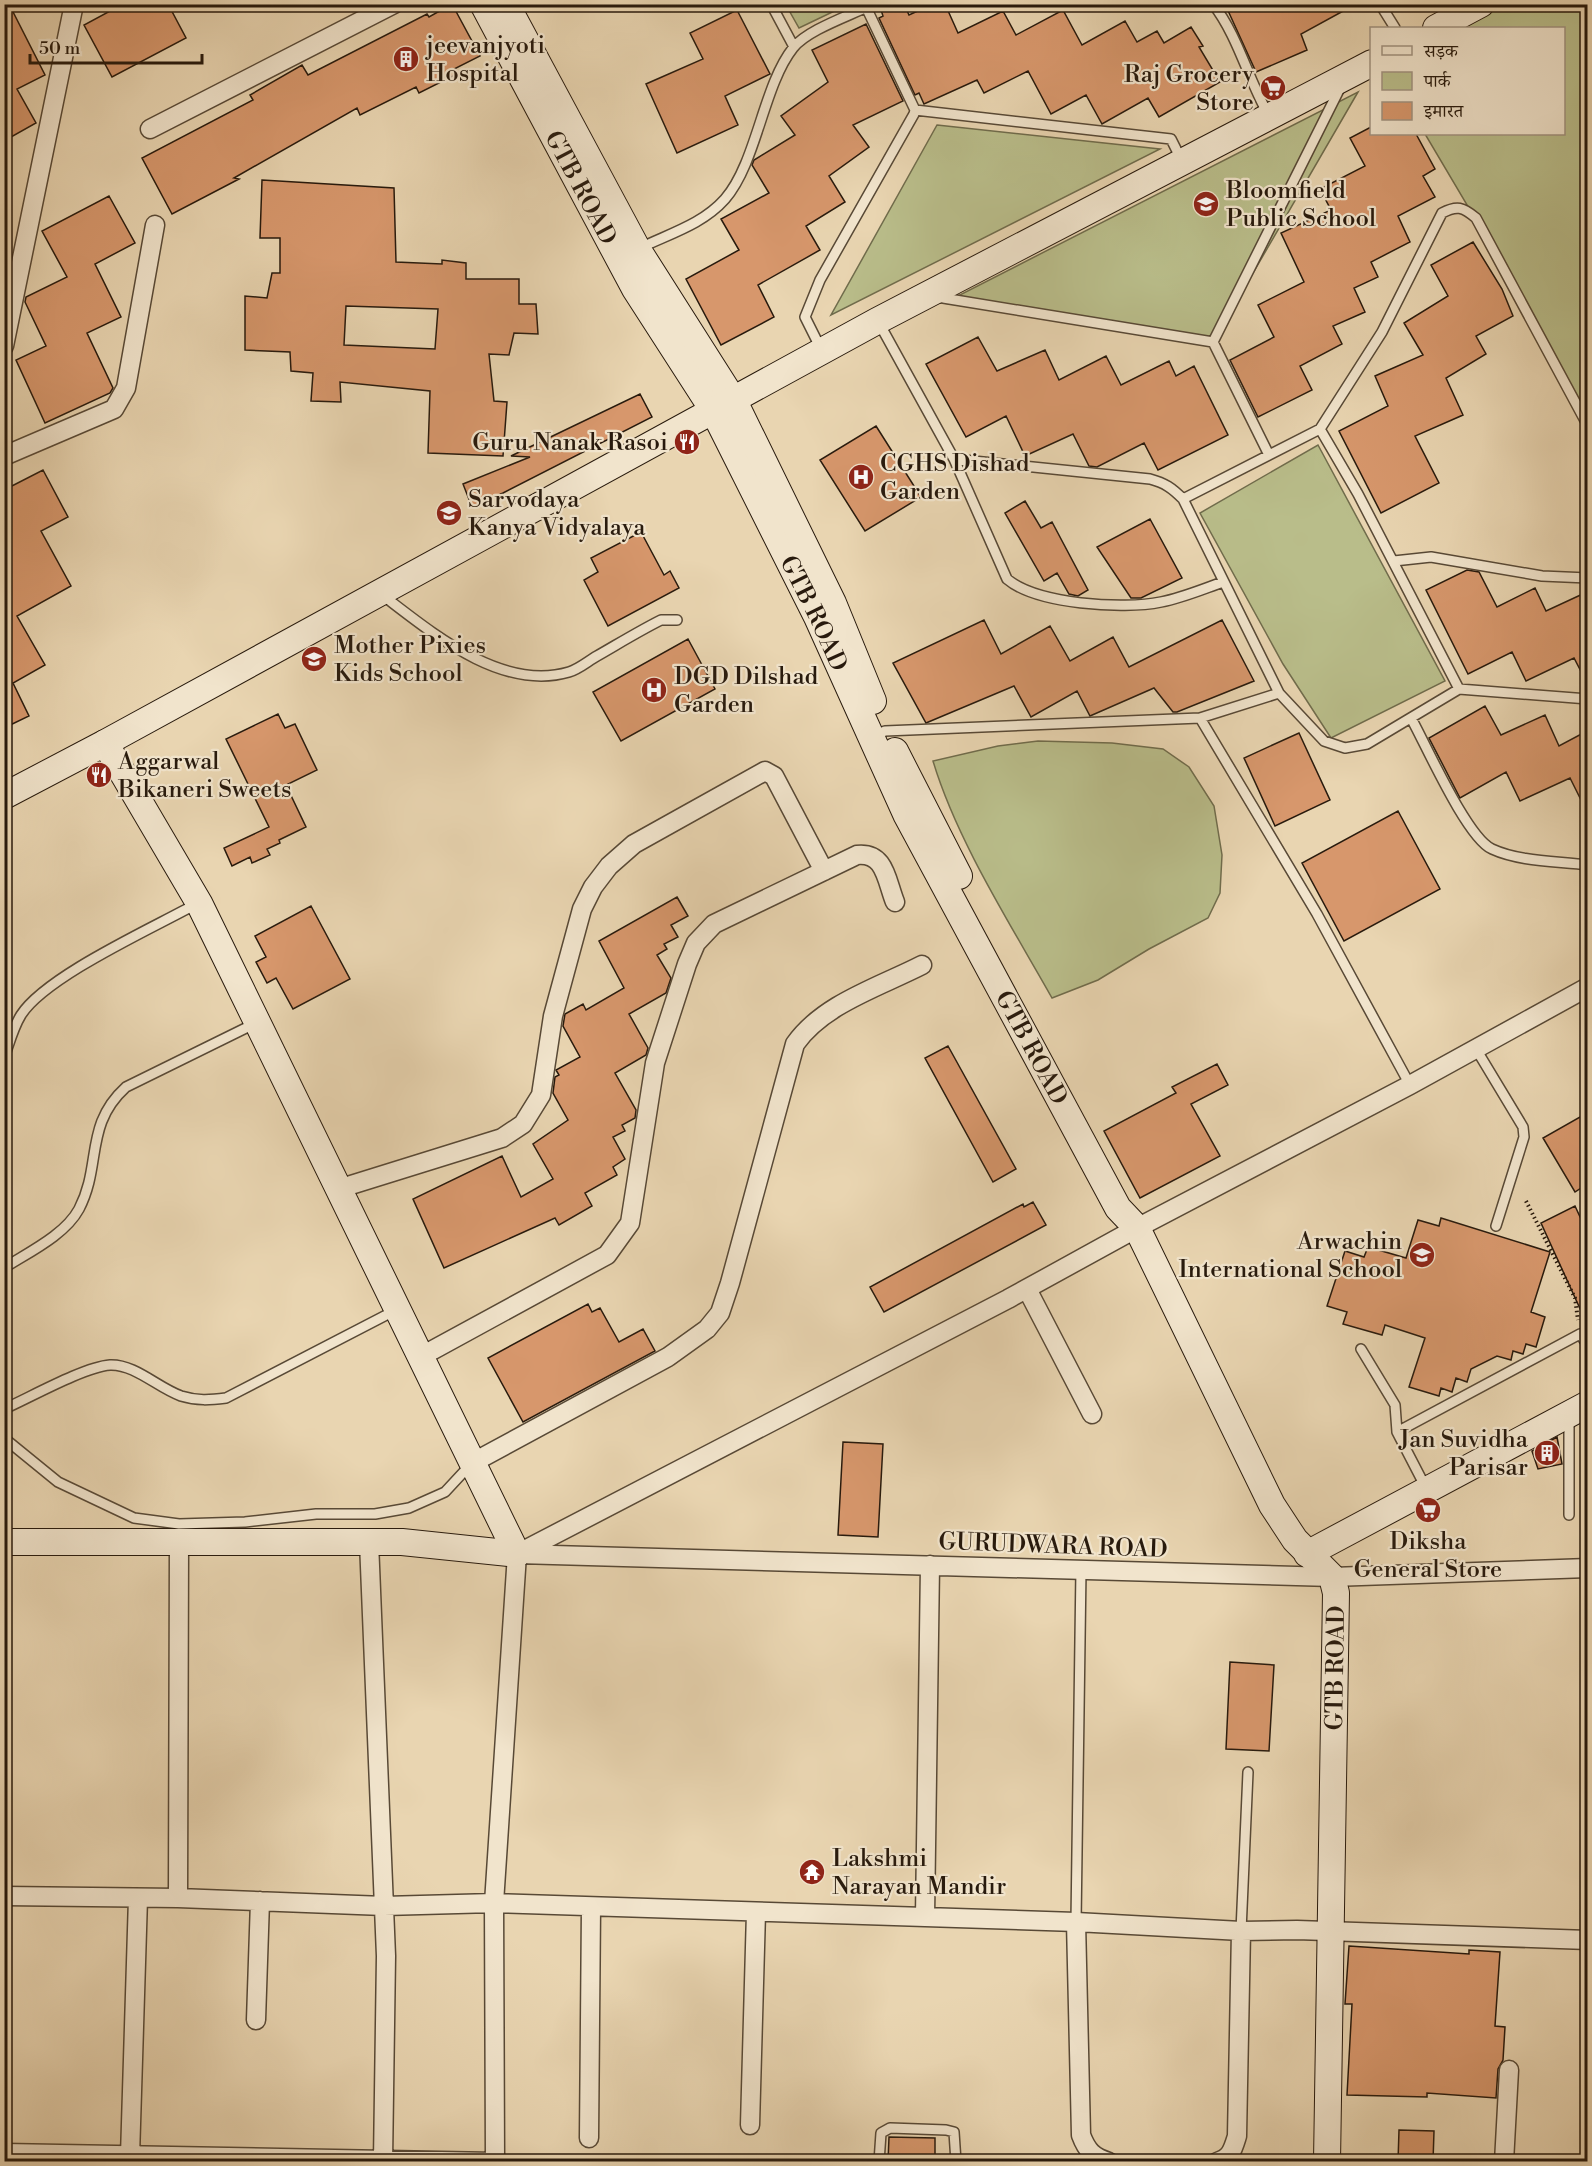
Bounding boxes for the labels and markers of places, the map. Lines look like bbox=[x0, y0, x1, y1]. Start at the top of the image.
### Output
place label: jeevanjyoti Hospital bbox=[424, 31, 545, 89]
building icon: jeevanjyoti Hospital bbox=[391, 44, 421, 74]
place label: Raj Grocery Store bbox=[1124, 60, 1254, 118]
supermarket icon: Raj Grocery Store bbox=[1258, 73, 1288, 103]
place label: Bloomfield Public School bbox=[1225, 176, 1376, 234]
school or university icon: Bloomfield Public School bbox=[1191, 189, 1221, 219]
restaurant icon: Guru Nanak Rasoi bbox=[672, 427, 702, 457]
place label: Guru Nanak Rasoi bbox=[472, 428, 668, 458]
place label: CGHS Dishad Garden bbox=[880, 449, 1030, 507]
hospital icon: CGHS Dishad Garden bbox=[846, 462, 876, 492]
place label: Sarvodaya Kanya Vidyalaya bbox=[468, 485, 646, 543]
school or university icon: Sarvodaya Kanya Vidyalaya bbox=[434, 498, 464, 528]
place label: Mother Pixies Kids School bbox=[334, 631, 486, 689]
school or university icon: Mother Pixies Kids School bbox=[299, 644, 329, 674]
place label: DGD Dilshad Garden bbox=[674, 662, 819, 720]
hospital icon: DGD Dilshad Garden bbox=[639, 675, 669, 705]
place label: Aggarwal Bikaneri Sweets bbox=[117, 747, 291, 805]
restaurant icon: Aggarwal Bikaneri Sweets bbox=[84, 760, 114, 790]
place label: Arwachin International School bbox=[1178, 1227, 1402, 1285]
school or university icon: Arwachin International School bbox=[1407, 1240, 1437, 1270]
place label: Jan Suvidha Parisar bbox=[1398, 1425, 1529, 1483]
building icon: Jan Suvidha Parisar bbox=[1532, 1438, 1562, 1468]
supermarket icon: Diksha General Store bbox=[1413, 1495, 1443, 1525]
place label: Diksha General Store bbox=[1354, 1527, 1502, 1585]
place label: Lakshmi Narayan Mandir bbox=[832, 1844, 1006, 1902]
temple icon: Lakshmi Narayan Mandir bbox=[797, 1857, 827, 1887]

